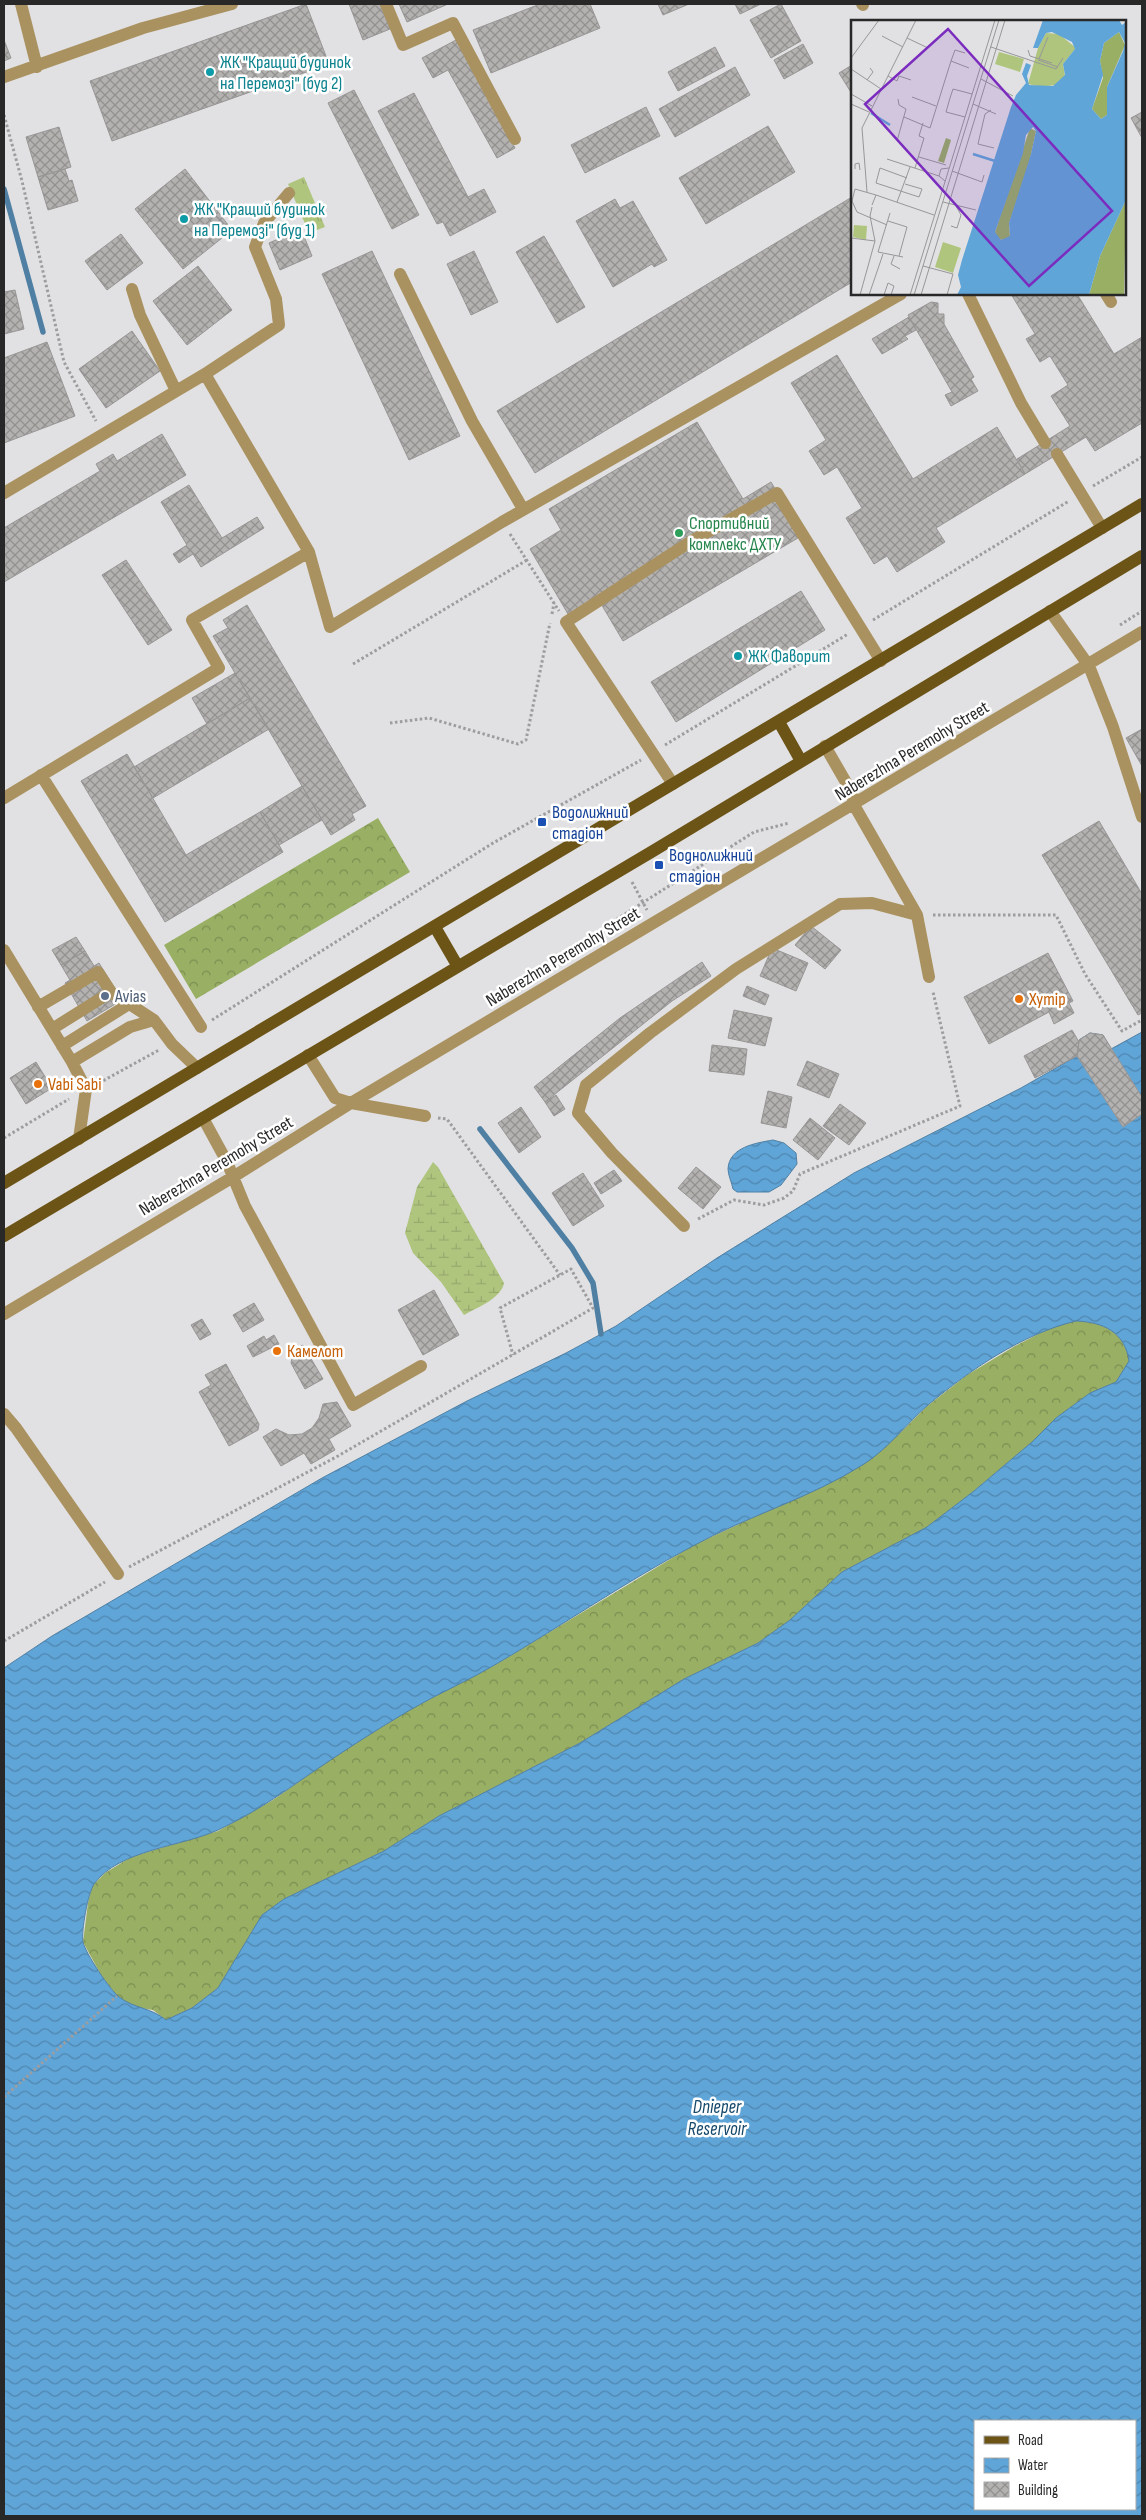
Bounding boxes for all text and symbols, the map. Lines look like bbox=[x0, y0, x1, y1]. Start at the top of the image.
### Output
inset map bbox=[851, 20, 1126, 295]
place label: ЖК "Кращий будинок на Перемозі" (буд 2) bbox=[220, 52, 351, 94]
marker: ЖК "Кращий будинок на Перемозі" (буд 2) bbox=[204, 66, 216, 78]
place label: ЖК "Кращий будинок на Перемозі" (буд 1) bbox=[194, 199, 325, 241]
marker: ЖК "Кращий будинок на Перемозі" (буд 1) bbox=[178, 213, 190, 225]
place label: Спортивний комплекс ДХТУ bbox=[689, 513, 782, 555]
marker: Спортивний комплекс ДХТУ bbox=[673, 527, 685, 539]
place label: ЖК Фаворит bbox=[748, 646, 830, 667]
marker: ЖК Фаворит bbox=[732, 650, 744, 662]
street label: Naberezhna Peremohy Street bbox=[831, 696, 993, 805]
place label: Водолижний стадіон bbox=[552, 802, 628, 844]
marker: Водолижний стадіон bbox=[536, 816, 548, 828]
place label: Воднолижний стадіон bbox=[669, 845, 753, 887]
marker: Воднолижний стадіон bbox=[653, 859, 665, 871]
street label: Naberezhna Peremohy Street bbox=[482, 902, 644, 1011]
place label: Avias bbox=[114, 986, 146, 1007]
place label: Хутір bbox=[1028, 989, 1066, 1010]
marker: Avias bbox=[99, 990, 111, 1002]
marker: Хутір bbox=[1013, 993, 1025, 1005]
place label: Vabi Sabi bbox=[48, 1074, 102, 1095]
marker: Vabi Sabi bbox=[32, 1078, 44, 1090]
street label: Naberezhna Peremohy Street bbox=[135, 1111, 297, 1220]
place label: Камелот bbox=[287, 1341, 343, 1362]
marker: Камелот bbox=[271, 1345, 283, 1357]
water label: Dnieper Reservoir bbox=[688, 2096, 747, 2141]
legend bbox=[974, 2420, 1136, 2510]
text: Road bbox=[1018, 2431, 1043, 2450]
text: Water bbox=[1018, 2456, 1049, 2475]
text: Building bbox=[1018, 2481, 1058, 2500]

